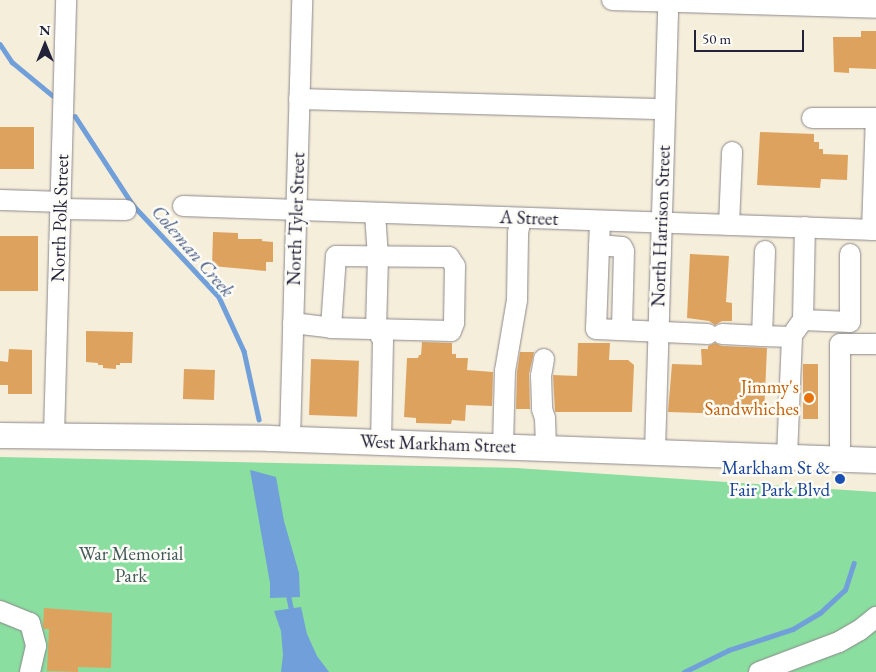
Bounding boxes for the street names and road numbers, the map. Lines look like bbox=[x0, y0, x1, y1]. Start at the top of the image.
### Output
street label: North Harrison Street bbox=[647, 145, 675, 307]
street label: North Tyler Street bbox=[282, 152, 310, 286]
street label: North Polk Street bbox=[46, 154, 74, 282]
street label: A Street bbox=[499, 206, 559, 230]
street label: West Markham Street bbox=[360, 430, 516, 458]

